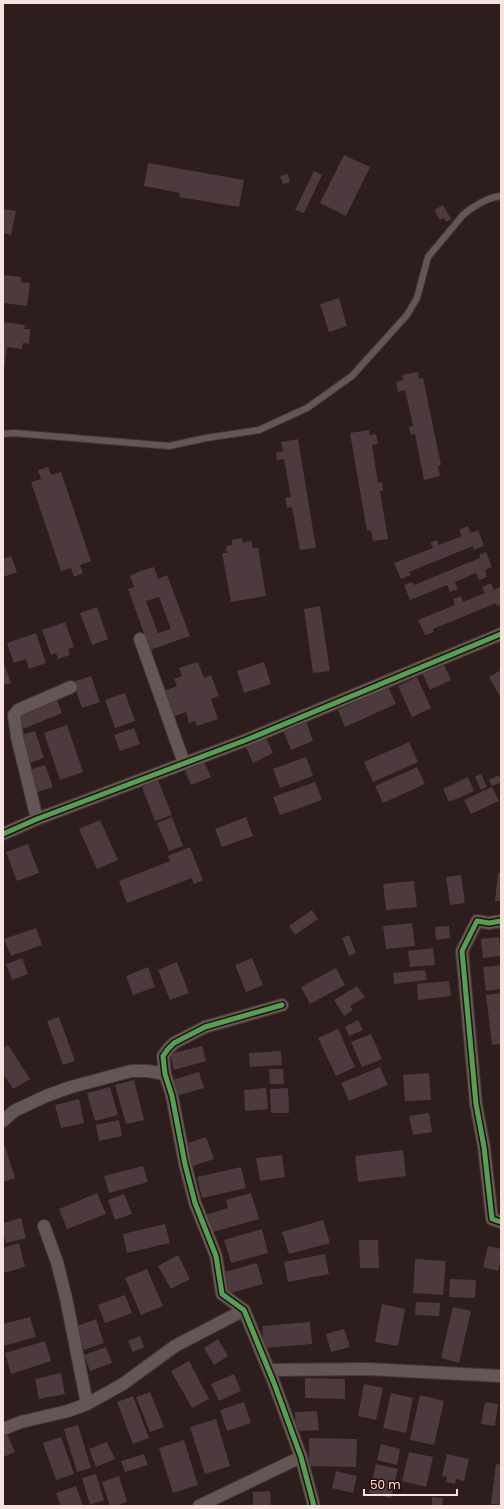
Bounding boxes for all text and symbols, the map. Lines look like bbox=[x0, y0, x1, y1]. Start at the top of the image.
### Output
scale bar bbox=[364, 1471, 457, 1497]
text: 50 m bbox=[370, 1476, 401, 1493]

